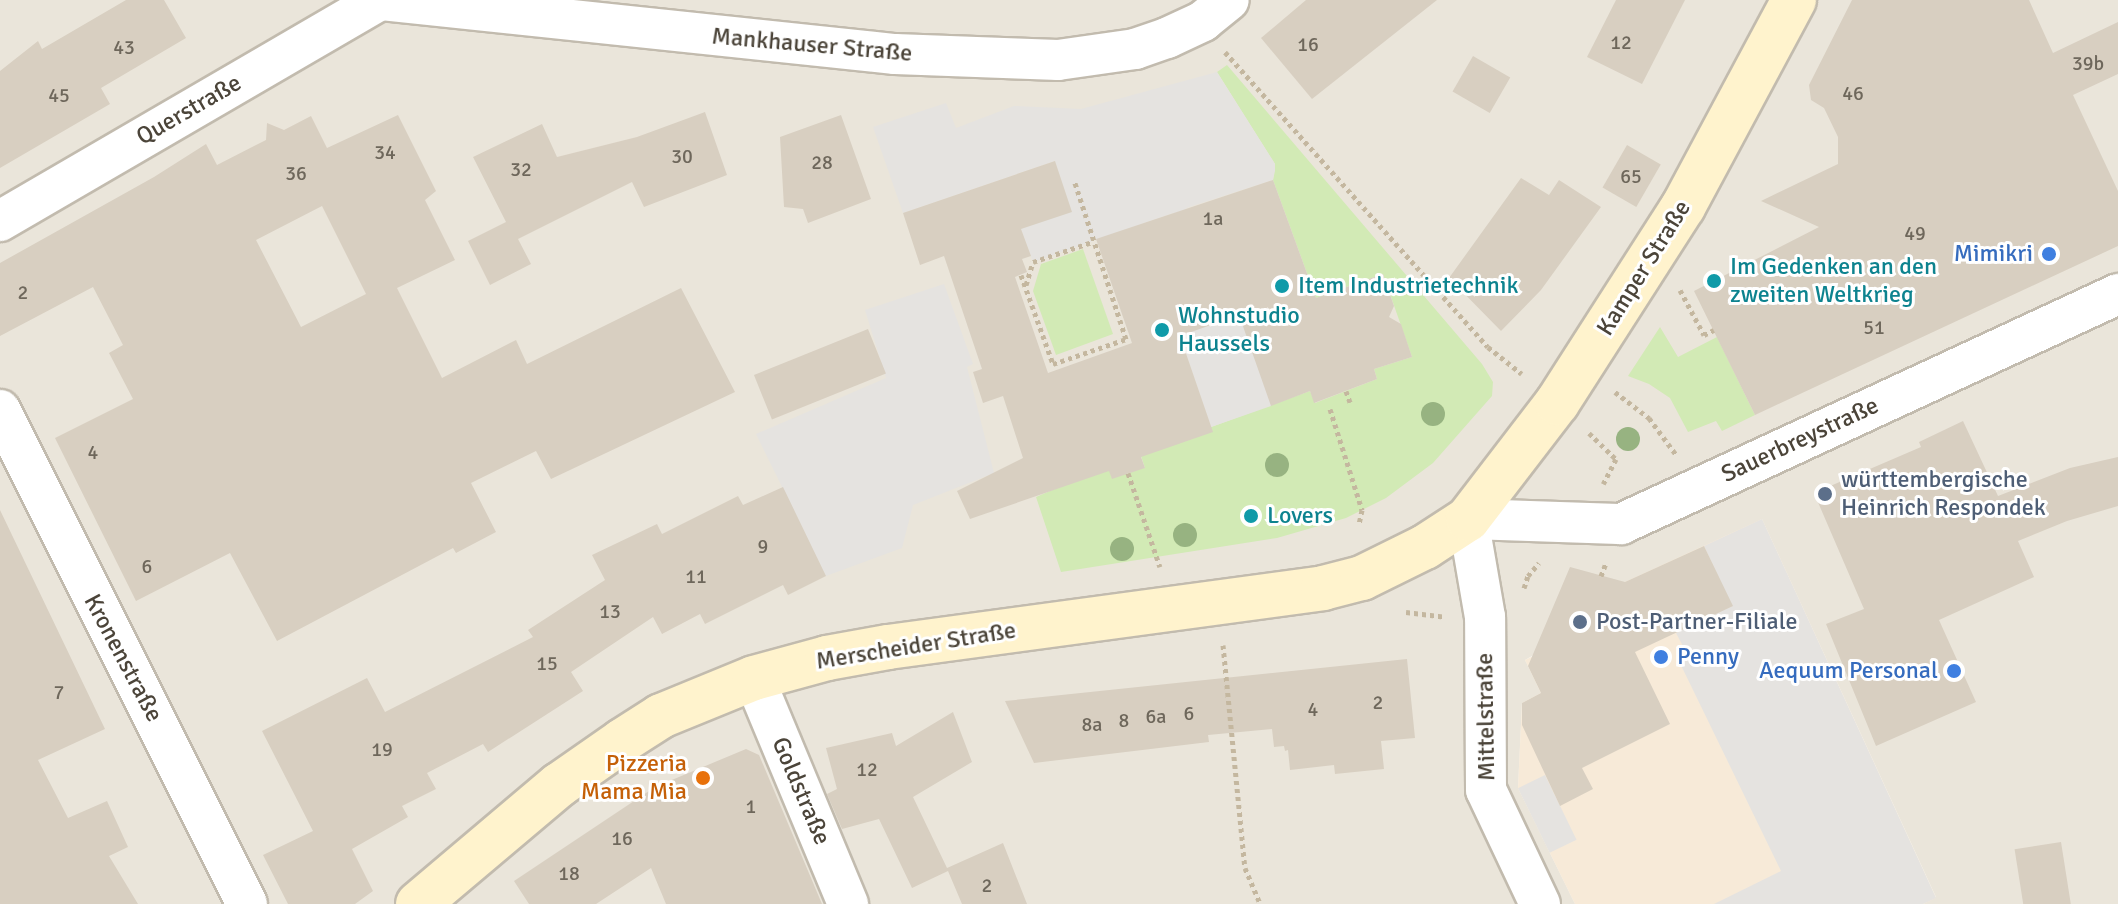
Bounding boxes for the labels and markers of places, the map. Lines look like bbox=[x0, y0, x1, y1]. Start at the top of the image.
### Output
place label: Mimikri bbox=[1954, 240, 2033, 268]
marker: Mimikri bbox=[2040, 245, 2058, 263]
place label: Im Gedenken an den zweiten Weltkrieg bbox=[1730, 253, 1937, 309]
place label: Item Industrietechnik bbox=[1298, 272, 1518, 300]
marker: Im Gedenken an den zweiten Weltkrieg bbox=[1705, 272, 1723, 290]
marker: Item Industrietechnik bbox=[1273, 277, 1291, 295]
place label: Wohnstudio Haussels bbox=[1178, 302, 1300, 358]
marker: Wohnstudio Haussels bbox=[1153, 321, 1171, 339]
place label: württembergische Heinrich Respondek bbox=[1841, 466, 2046, 522]
marker: württembergische Heinrich Respondek bbox=[1816, 485, 1834, 503]
place label: Lovers bbox=[1267, 502, 1333, 530]
marker: Lovers bbox=[1242, 507, 1260, 525]
place label: Post-Partner-Filiale bbox=[1596, 608, 1797, 636]
marker: Post-Partner-Filiale bbox=[1571, 613, 1589, 631]
place label: Penny bbox=[1677, 643, 1739, 671]
marker: Penny bbox=[1652, 648, 1670, 666]
place label: Aequum Personal bbox=[1759, 657, 1938, 685]
marker: Aequum Personal bbox=[1945, 662, 1963, 680]
place label: Pizzeria Mama Mia bbox=[581, 750, 687, 806]
marker: Pizzeria Mama Mia bbox=[694, 769, 712, 787]

